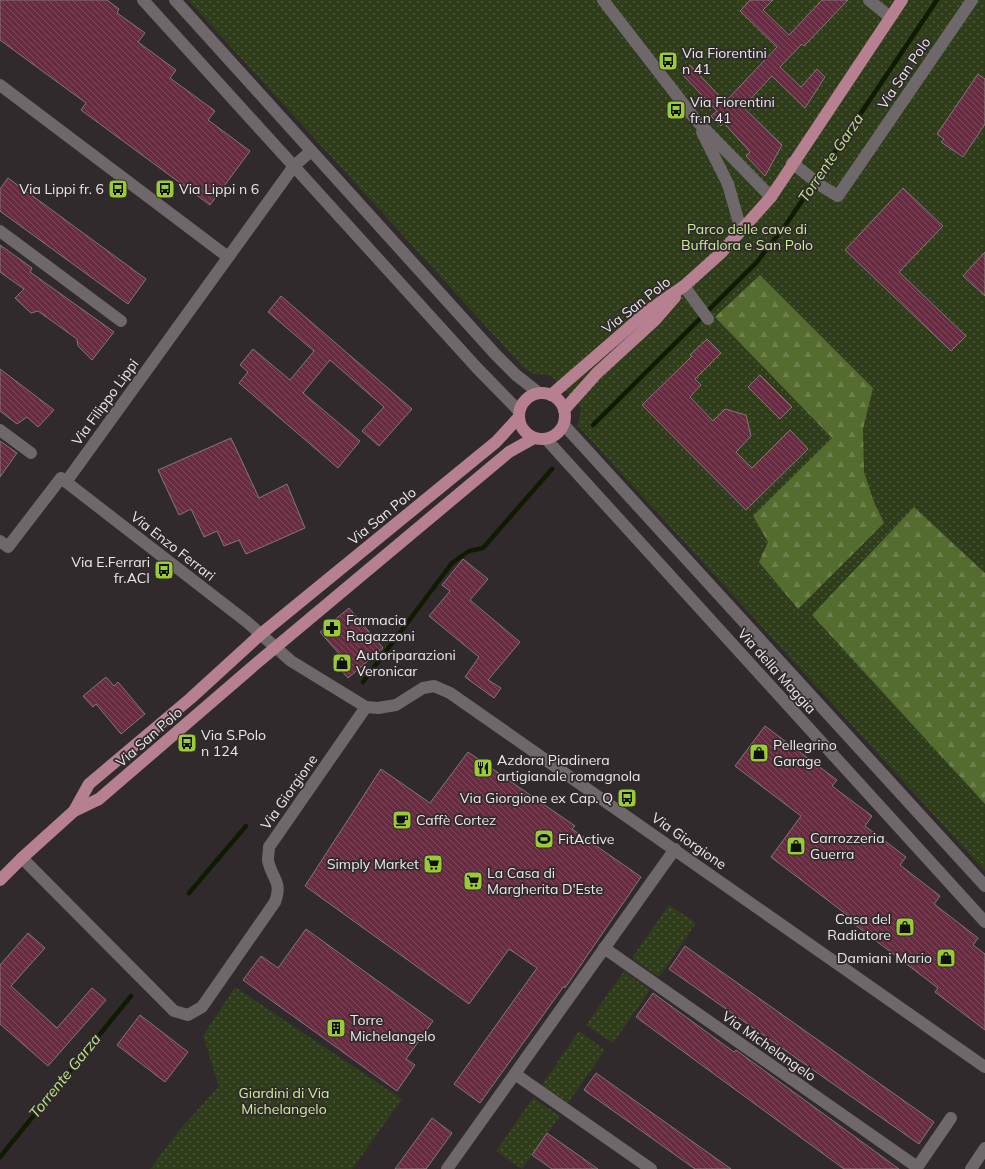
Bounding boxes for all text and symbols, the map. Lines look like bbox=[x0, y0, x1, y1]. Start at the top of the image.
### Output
street label: Via San Polo bbox=[874, 34, 934, 112]
place label: Via Fiorentini n 41 bbox=[682, 44, 767, 78]
bus stop icon: Via Fiorentini n 41 bbox=[657, 50, 679, 72]
place label: Via Fiorentini fr.n 41 bbox=[690, 93, 775, 127]
bus stop icon: Via Fiorentini fr.n 41 bbox=[665, 99, 687, 121]
water label: Torrente Garza bbox=[794, 109, 867, 206]
bus stop icon: Via Lippi fr. 6 bbox=[107, 178, 129, 200]
bus stop icon: Via Lippi n 6 bbox=[154, 178, 176, 200]
place label: Via Lippi fr. 6 bbox=[19, 180, 104, 198]
place label: Via Lippi n 6 bbox=[179, 180, 259, 198]
park label: Parco delle cave di Buffalora e San Polo bbox=[681, 220, 813, 254]
street label: Via San Polo bbox=[598, 273, 674, 337]
street label: Via Filippo Lippi bbox=[68, 355, 142, 449]
street label: Via San Polo bbox=[344, 483, 420, 549]
street label: Via Enzo Ferrari bbox=[127, 507, 219, 585]
place label: Via E.Ferrari fr.ACI bbox=[71, 553, 150, 587]
bus stop icon: Via E.Ferrari fr.ACI bbox=[153, 559, 175, 581]
place label: Farmacia Ragazzoni bbox=[346, 611, 415, 645]
pharmacy icon: Farmacia Ragazzoni bbox=[321, 617, 343, 639]
street label: Via della Maggia bbox=[734, 625, 820, 717]
place label: Autoriparazioni Veronicar bbox=[356, 646, 456, 680]
shop icon: Autoriparazioni Veronicar bbox=[331, 652, 353, 674]
street label: Via San Polo bbox=[112, 703, 186, 771]
place label: Via S.Polo n 124 bbox=[201, 726, 266, 760]
bus stop icon: Via S.Polo n 124 bbox=[176, 732, 198, 754]
place label: Pellegrino Garage bbox=[773, 736, 837, 770]
shop icon: Pellegrino Garage bbox=[748, 742, 770, 764]
street label: Via Giorgione bbox=[257, 751, 321, 833]
place label: Azdora Piadinera artigianale romagnola bbox=[497, 751, 641, 785]
restaurant icon: Azdora Piadinera artigianale romagnola bbox=[472, 757, 494, 779]
bus stop icon: Via Giorgione ex Cap. Q bbox=[616, 787, 638, 809]
place label: Via Giorgione ex Cap. Q bbox=[460, 789, 613, 807]
cafe icon: Caffè Cortez bbox=[391, 809, 413, 831]
street label: Via Giorgione bbox=[648, 809, 730, 873]
place label: Caffè Cortez bbox=[416, 811, 496, 829]
sports icon: FitActive bbox=[533, 828, 555, 850]
place label: Carrozzeria Guerra bbox=[810, 829, 885, 863]
place label: FitActive bbox=[558, 830, 614, 848]
shop icon: Carrozzeria Guerra bbox=[785, 835, 807, 857]
supermarket icon: Simply Market bbox=[422, 853, 444, 875]
place label: Simply Market bbox=[327, 855, 419, 873]
place label: La Casa di Margherita D'Este bbox=[487, 864, 603, 898]
supermarket icon: La Casa di Margherita D'Este bbox=[462, 870, 484, 892]
place label: Casa del Radiatore bbox=[827, 910, 891, 944]
shop icon: Casa del Radiatore bbox=[894, 916, 916, 938]
shop icon: Damiani Mario bbox=[935, 947, 957, 969]
place label: Damiani Mario bbox=[837, 949, 932, 967]
street label: Via Michelangelo bbox=[719, 1007, 819, 1085]
place label: Torre Michelangelo bbox=[350, 1011, 435, 1045]
building icon: Torre Michelangelo bbox=[325, 1017, 347, 1039]
water label: Torrente Garza bbox=[25, 1029, 105, 1122]
park label: Giardini di Via Michelangelo bbox=[239, 1084, 329, 1118]

